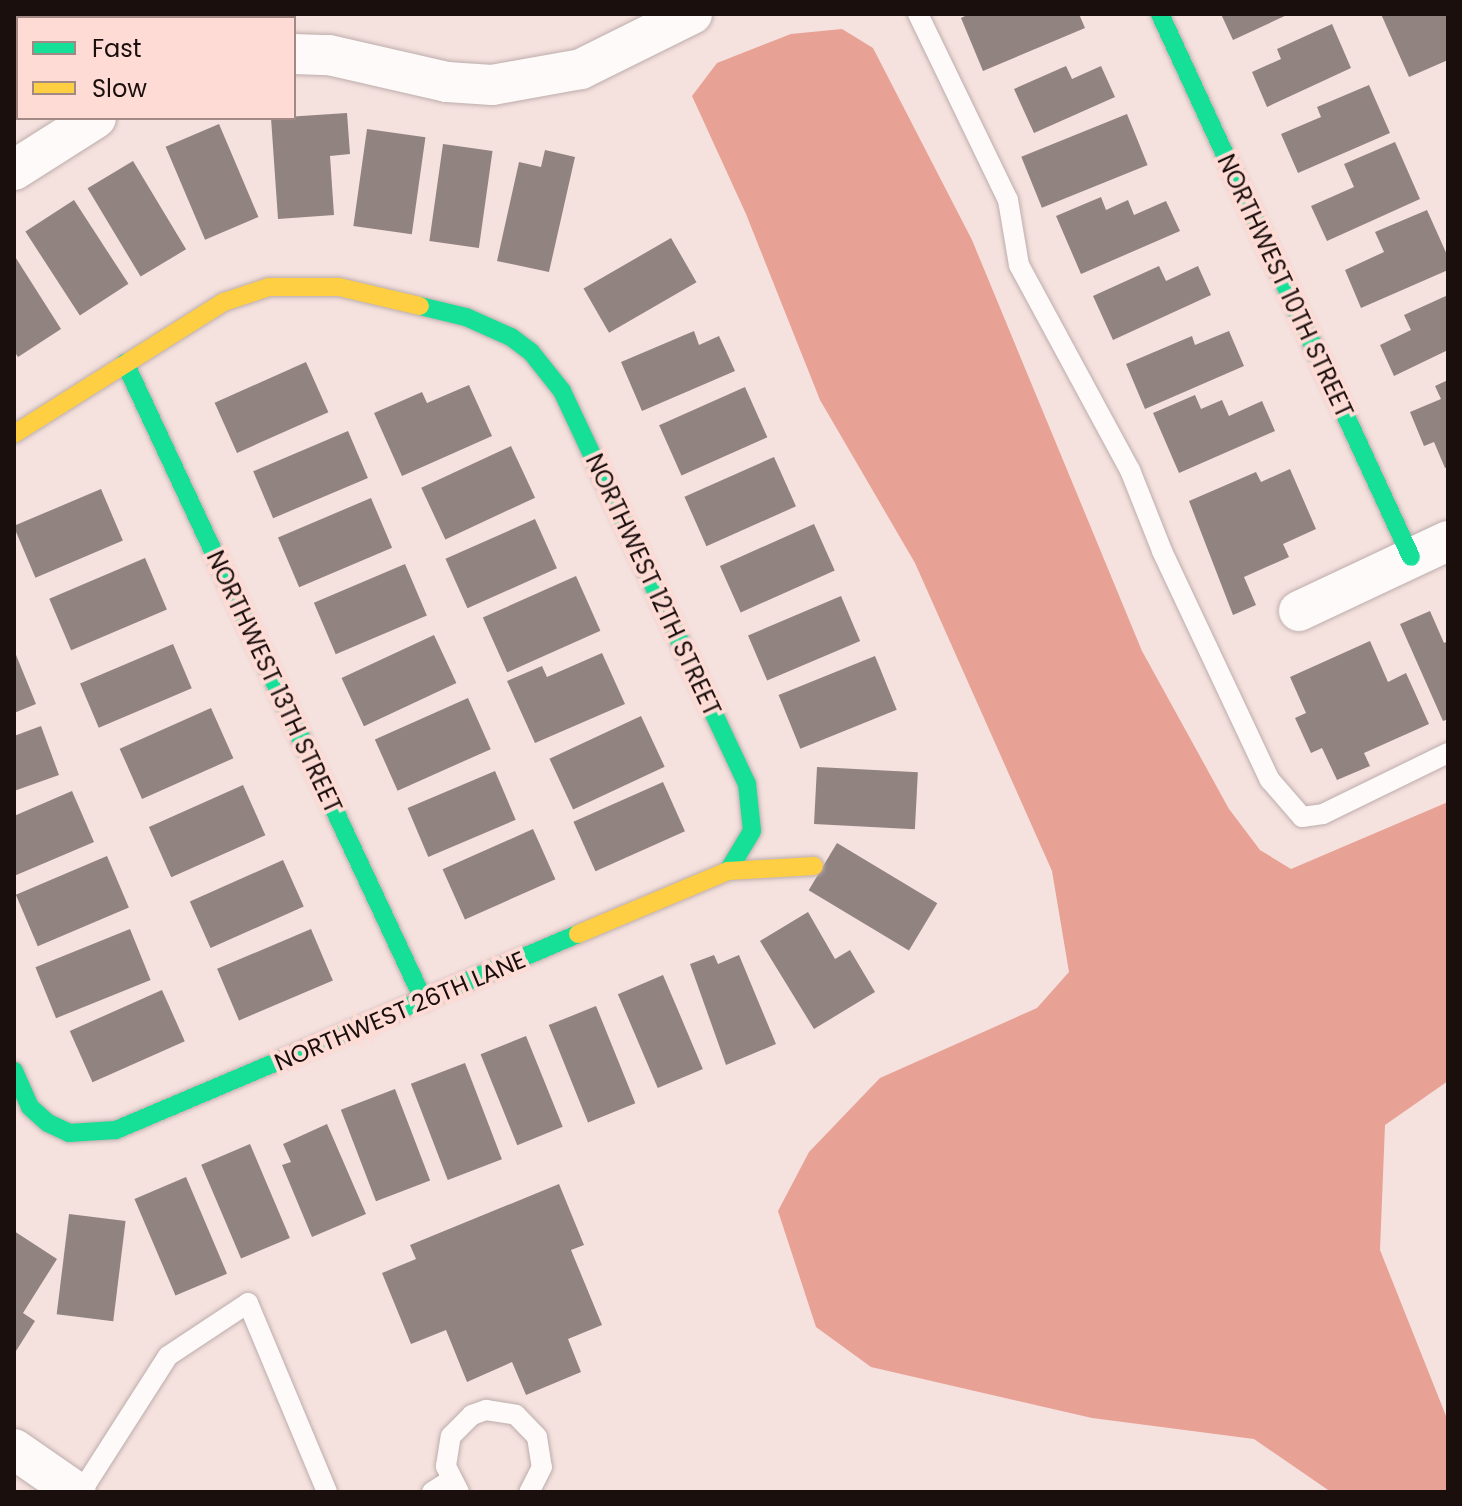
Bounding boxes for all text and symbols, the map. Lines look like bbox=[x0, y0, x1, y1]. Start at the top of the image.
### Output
legend bbox=[16, 16, 296, 120]
text: Fast bbox=[92, 32, 142, 65]
text: Slow bbox=[92, 72, 147, 105]
street label: NORTHWEST 10TH STREET bbox=[1211, 150, 1359, 422]
street label: NORTHWEST 12TH STREET bbox=[580, 449, 726, 721]
street label: NORTHWEST 13TH STREET bbox=[200, 546, 348, 818]
street label: NORTHWEST 26TH LANE bbox=[270, 945, 530, 1077]

